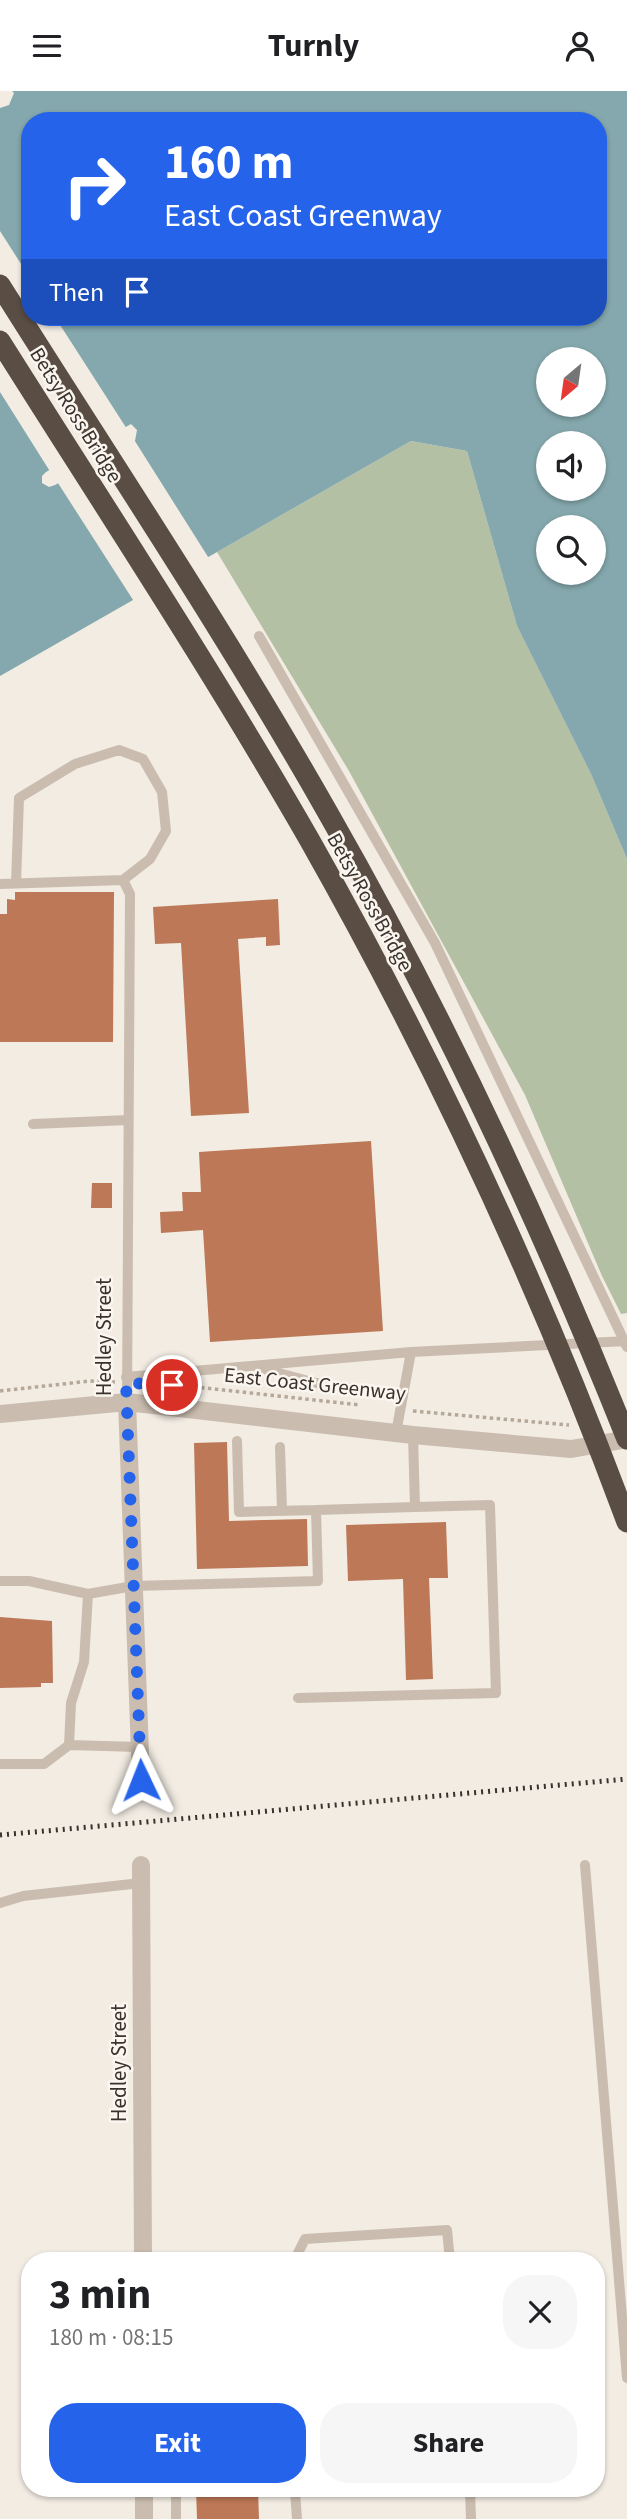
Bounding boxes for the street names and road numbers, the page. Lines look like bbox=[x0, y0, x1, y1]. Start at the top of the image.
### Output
street label: Betsy Ross Bridge bbox=[22, 342, 130, 488]
street label: Betsy Ross Bridge bbox=[319, 827, 421, 977]
street label: Hedley Street bbox=[89, 1278, 119, 1396]
street label: East Coast Greenway bbox=[223, 1360, 407, 1408]
street label: Hedley Street bbox=[104, 2004, 134, 2122]

